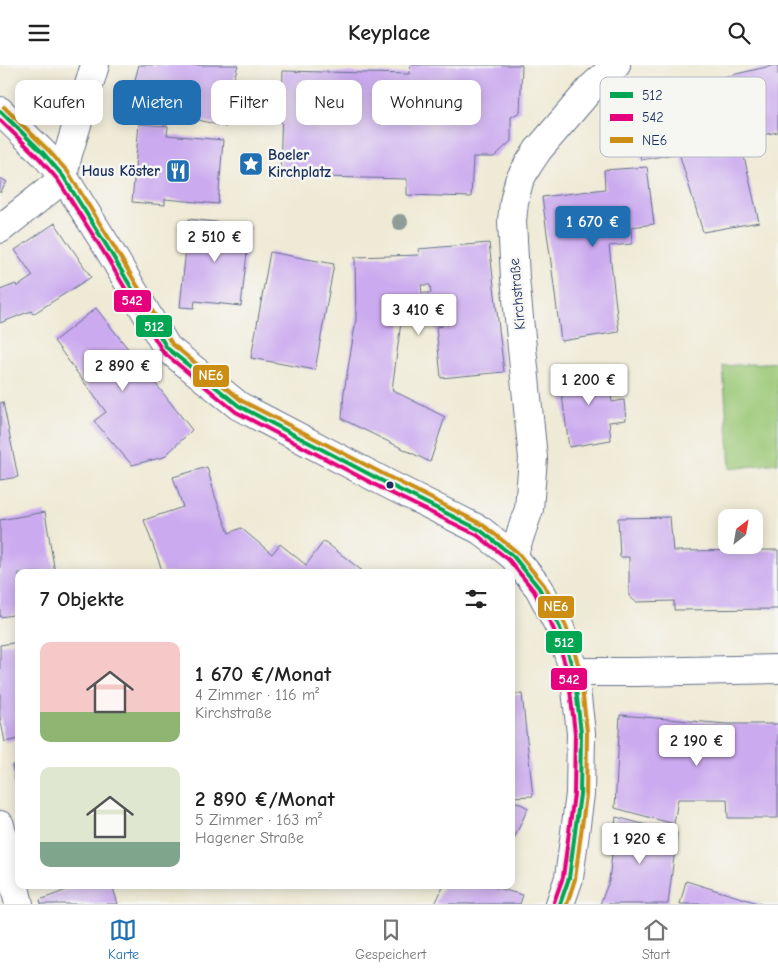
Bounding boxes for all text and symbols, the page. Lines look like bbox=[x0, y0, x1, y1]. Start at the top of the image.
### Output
icon: menu bbox=[25, 19, 53, 47]
icon: search bbox=[725, 19, 753, 47]
text: Keyplace bbox=[348, 20, 430, 46]
legend bbox=[600, 77, 766, 157]
chip: Kaufen bbox=[15, 80, 103, 125]
chip: Mieten bbox=[113, 80, 201, 125]
chip: Filter bbox=[211, 80, 286, 125]
chip: Neu bbox=[296, 80, 362, 125]
chip: Wohnung bbox=[372, 80, 481, 125]
text: 512 bbox=[642, 87, 662, 104]
text: 542 bbox=[642, 109, 664, 126]
text: NE6 bbox=[642, 132, 667, 149]
place label: Boeler Kirchplatz bbox=[268, 146, 332, 181]
place icon: Boeler Kirchplatz bbox=[238, 151, 264, 177]
restaurant icon: Haus Köster bbox=[165, 158, 191, 184]
place label: Haus Köster bbox=[82, 162, 160, 180]
pin: 1 670 € bbox=[547, 205, 639, 248]
text: 1 670 € bbox=[566, 213, 620, 231]
pin: 2 510 € bbox=[169, 221, 261, 263]
text: 2 510 € bbox=[188, 228, 242, 246]
street label: Kirchstraße bbox=[505, 257, 529, 331]
line badge: 542 bbox=[113, 289, 152, 313]
text: 542 bbox=[122, 292, 143, 309]
pin: 3 410 € bbox=[373, 293, 465, 336]
text: 3 410 € bbox=[392, 301, 446, 319]
line badge: 512 bbox=[135, 314, 173, 338]
text: 512 bbox=[144, 318, 164, 335]
pin: 2 890 € bbox=[77, 349, 169, 392]
text: 2 890 € bbox=[95, 357, 151, 375]
pin: 1 200 € bbox=[543, 363, 635, 406]
line badge: NE6 bbox=[192, 364, 230, 388]
text: NE6 bbox=[199, 367, 223, 384]
text: 1 200 € bbox=[562, 371, 616, 389]
unlabelled marker bbox=[385, 480, 395, 490]
north arrow bbox=[718, 509, 762, 554]
map controls bbox=[718, 509, 763, 554]
icon: filters bbox=[462, 585, 490, 613]
text: 7 Objekte bbox=[40, 587, 124, 611]
line badge: NE6 bbox=[537, 595, 575, 619]
text: NE6 bbox=[544, 598, 568, 615]
line badge: 512 bbox=[545, 630, 583, 654]
text: 512 bbox=[554, 634, 574, 651]
icon: home bbox=[80, 662, 140, 722]
text: 1 670 €/Monat bbox=[195, 662, 331, 686]
line badge: 542 bbox=[550, 667, 588, 691]
text: 542 bbox=[559, 671, 580, 688]
text: 4 Zimmer · 116 m² bbox=[195, 686, 319, 704]
text: Kirchstraße bbox=[195, 704, 272, 722]
pin: 2 190 € bbox=[651, 725, 743, 767]
text: 2 190 € bbox=[670, 732, 724, 750]
icon: home bbox=[80, 787, 140, 847]
text: 2 890 €/Monat bbox=[195, 787, 335, 811]
text: 5 Zimmer · 163 m² bbox=[195, 811, 322, 829]
pin: 1 920 € bbox=[594, 823, 686, 865]
text: Hagener Straße bbox=[195, 829, 304, 847]
text: 1 920 € bbox=[613, 830, 667, 848]
tab: Karte bbox=[108, 916, 139, 963]
tab: Gespeichert bbox=[355, 916, 426, 963]
tab: Start bbox=[642, 916, 670, 963]

